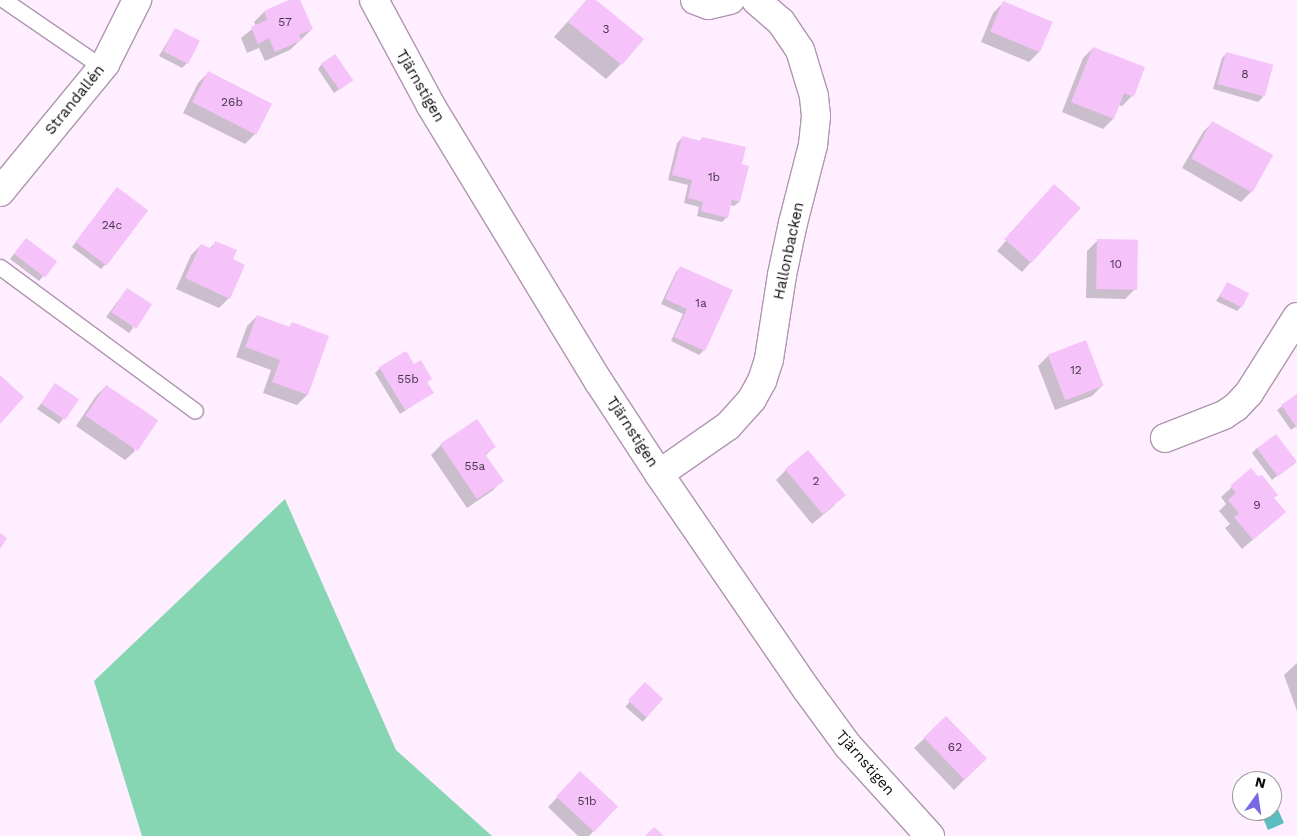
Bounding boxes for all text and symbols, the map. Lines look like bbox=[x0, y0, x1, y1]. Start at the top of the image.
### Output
house number: 57 bbox=[278, 16, 292, 30]
house number: 3 bbox=[603, 23, 609, 37]
street label: Tjärnstigen bbox=[392, 47, 448, 125]
street label: Strandallén bbox=[41, 61, 109, 139]
house number: 8 bbox=[1241, 68, 1249, 82]
house number: 26b bbox=[221, 96, 243, 110]
house number: 1b bbox=[708, 171, 720, 185]
street label: Hallonbacken bbox=[770, 201, 808, 301]
house number: 24c bbox=[102, 219, 122, 233]
house number: 10 bbox=[1110, 258, 1122, 272]
house number: 1a bbox=[695, 297, 707, 311]
house number: 12 bbox=[1070, 364, 1082, 378]
house number: 55b bbox=[397, 373, 419, 387]
street label: Tjärnstigen bbox=[602, 393, 662, 471]
house number: 55a bbox=[465, 460, 485, 474]
house number: 2 bbox=[813, 475, 819, 489]
house number: 9 bbox=[1253, 499, 1261, 513]
street label: Tjärnstigen bbox=[832, 727, 898, 799]
house number: 62 bbox=[948, 741, 962, 755]
north arrow bbox=[1232, 771, 1282, 821]
text: N bbox=[1253, 773, 1267, 791]
house number: 51b bbox=[577, 795, 597, 809]

